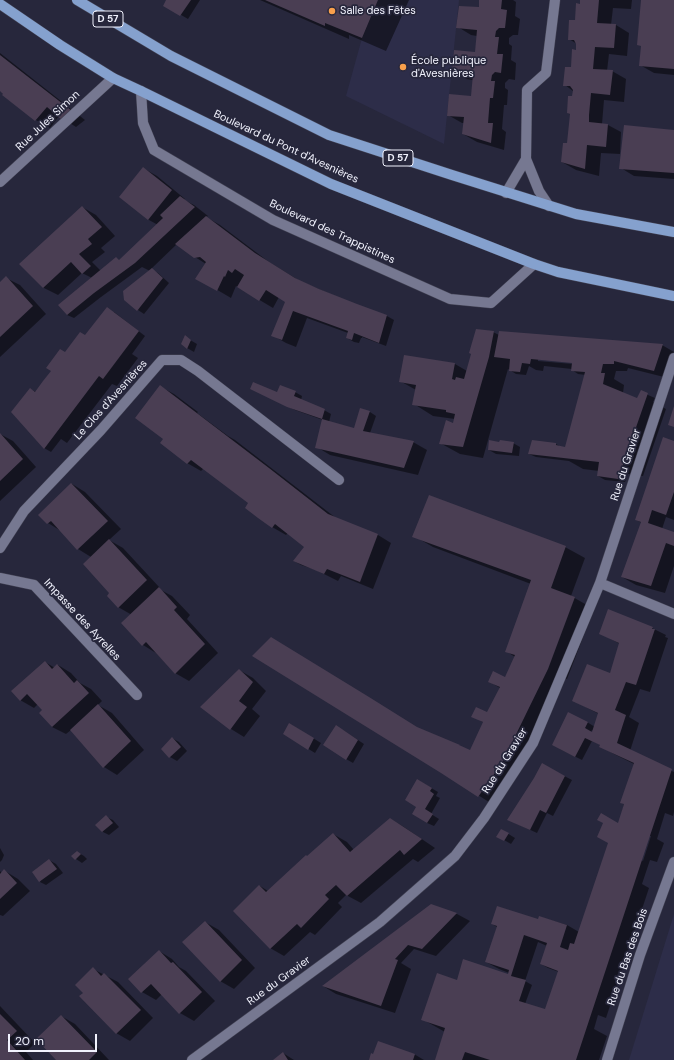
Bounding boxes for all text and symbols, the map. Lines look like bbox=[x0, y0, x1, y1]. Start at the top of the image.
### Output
place label: Salle des Fêtes bbox=[340, 4, 416, 18]
marker: Salle des Fêtes bbox=[327, 6, 337, 16]
road number: D 57 bbox=[93, 11, 123, 27]
place label: École publique d'Avesnières bbox=[411, 54, 486, 80]
marker: École publique d'Avesnières bbox=[398, 62, 408, 72]
street label: Rue Jules Simon bbox=[13, 88, 83, 154]
street label: Boulevard du Pont d'Avesnières bbox=[212, 108, 360, 186]
road number: D 57 bbox=[383, 150, 413, 166]
street label: Boulevard des Trappistines bbox=[267, 197, 397, 267]
street label: Le Clos d'Avesnières bbox=[72, 357, 150, 443]
street label: Rue du Gravier bbox=[608, 427, 644, 503]
street label: Impasse des Ayrelles bbox=[41, 577, 123, 663]
street label: Rue du Gravier bbox=[480, 726, 530, 796]
street label: Rue du Bas des Bois bbox=[605, 907, 651, 1007]
street label: Rue du Gravier bbox=[245, 954, 313, 1008]
scale bar bbox=[10, 1026, 99, 1052]
text: 20 m bbox=[15, 1033, 44, 1049]

